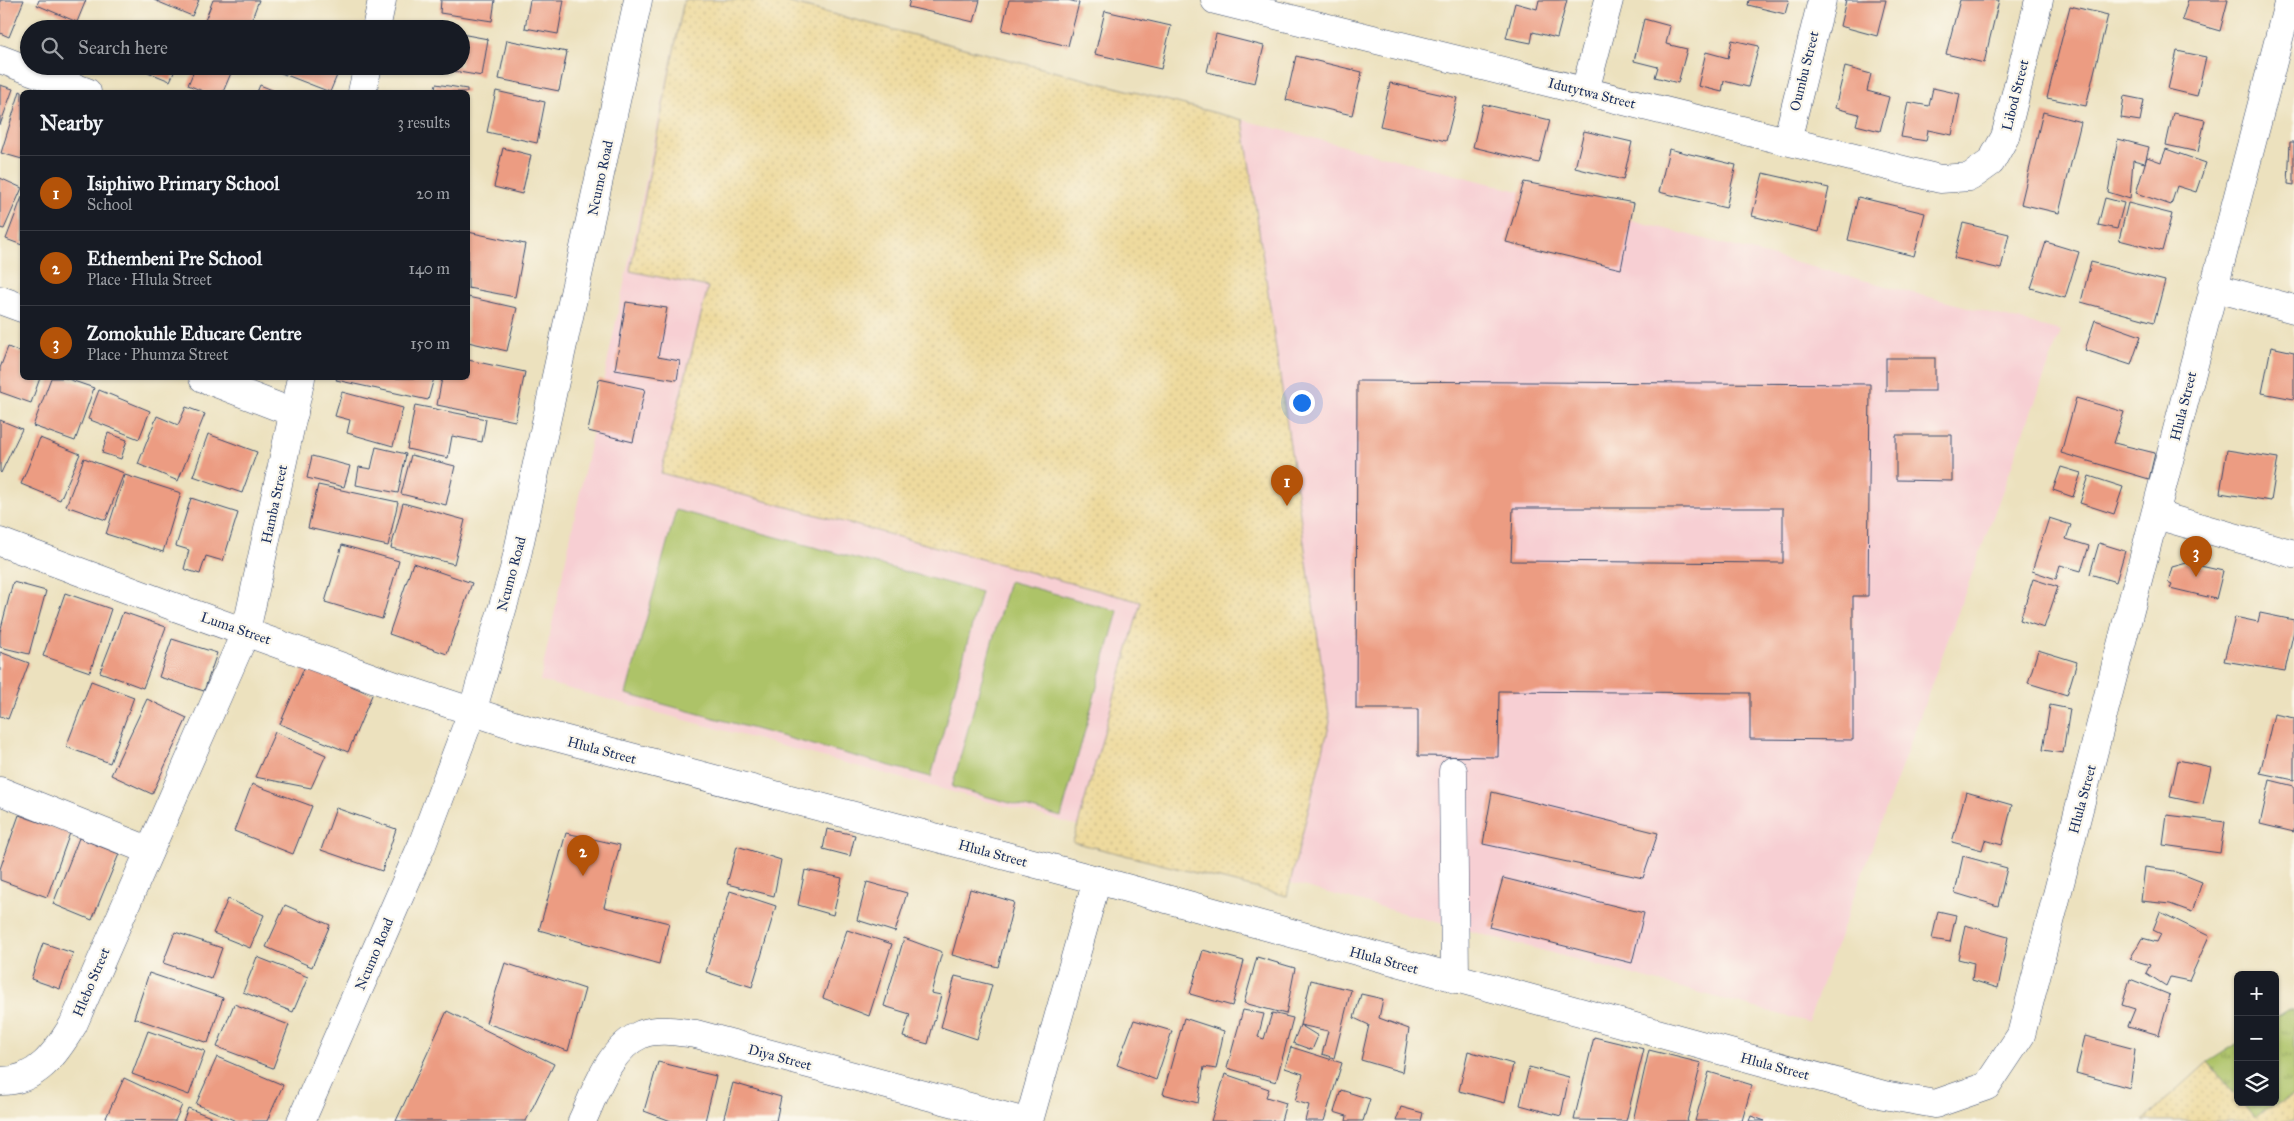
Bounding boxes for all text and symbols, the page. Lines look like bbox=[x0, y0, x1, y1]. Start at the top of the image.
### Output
search box bbox=[20, 20, 470, 75]
street label: Oumbu Street bbox=[1786, 29, 1823, 113]
icon: search bbox=[38, 34, 66, 62]
text: Search here bbox=[78, 36, 168, 59]
street label: Libod Street bbox=[1998, 58, 2033, 133]
street label: Idutytwa Street bbox=[1546, 74, 1637, 113]
text: Nearby bbox=[40, 110, 103, 136]
text: 3 results bbox=[397, 113, 450, 132]
street label: Ncumo Road bbox=[584, 139, 617, 217]
text: Isiphiwo Primary School bbox=[87, 172, 279, 195]
text: 1 bbox=[53, 184, 59, 203]
text: 20 m bbox=[416, 184, 450, 203]
text: School bbox=[87, 195, 132, 214]
text: Ethembeni Pre School bbox=[87, 247, 262, 270]
text: 2 bbox=[52, 259, 60, 278]
text: 140 m bbox=[409, 259, 450, 278]
text: Place · Hlula Street bbox=[87, 270, 212, 289]
text: Zomokuhle Educare Centre bbox=[87, 322, 302, 345]
text: 3 bbox=[53, 334, 59, 353]
text: 150 m bbox=[410, 334, 450, 353]
text: Place · Phumza Street bbox=[87, 345, 228, 364]
street label: Hlula Street bbox=[2167, 370, 2200, 443]
your location bbox=[1289, 390, 1315, 416]
street label: Hamba Street bbox=[258, 463, 291, 545]
pin: 1 bbox=[1271, 465, 1303, 506]
street label: Ncumo Road bbox=[493, 535, 530, 613]
pin: 3 bbox=[2180, 536, 2212, 577]
street label: Luma Street bbox=[198, 609, 273, 648]
street label: Hlula Street bbox=[565, 733, 638, 768]
street label: Hlula Street bbox=[2065, 763, 2100, 836]
pin: 2 bbox=[567, 835, 599, 876]
street label: Hlula Street bbox=[956, 836, 1029, 871]
street label: Ncumo Road bbox=[352, 916, 397, 993]
street label: Hlula Street bbox=[1347, 943, 1420, 978]
street label: Hlebo Street bbox=[69, 945, 114, 1019]
map controls bbox=[2234, 971, 2279, 1106]
button: + bbox=[2234, 971, 2279, 1016]
button: − bbox=[2234, 1016, 2279, 1061]
street label: Diya Street bbox=[746, 1041, 813, 1074]
street label: Hlula Street bbox=[1738, 1049, 1811, 1084]
button: layers bbox=[2234, 1061, 2279, 1106]

